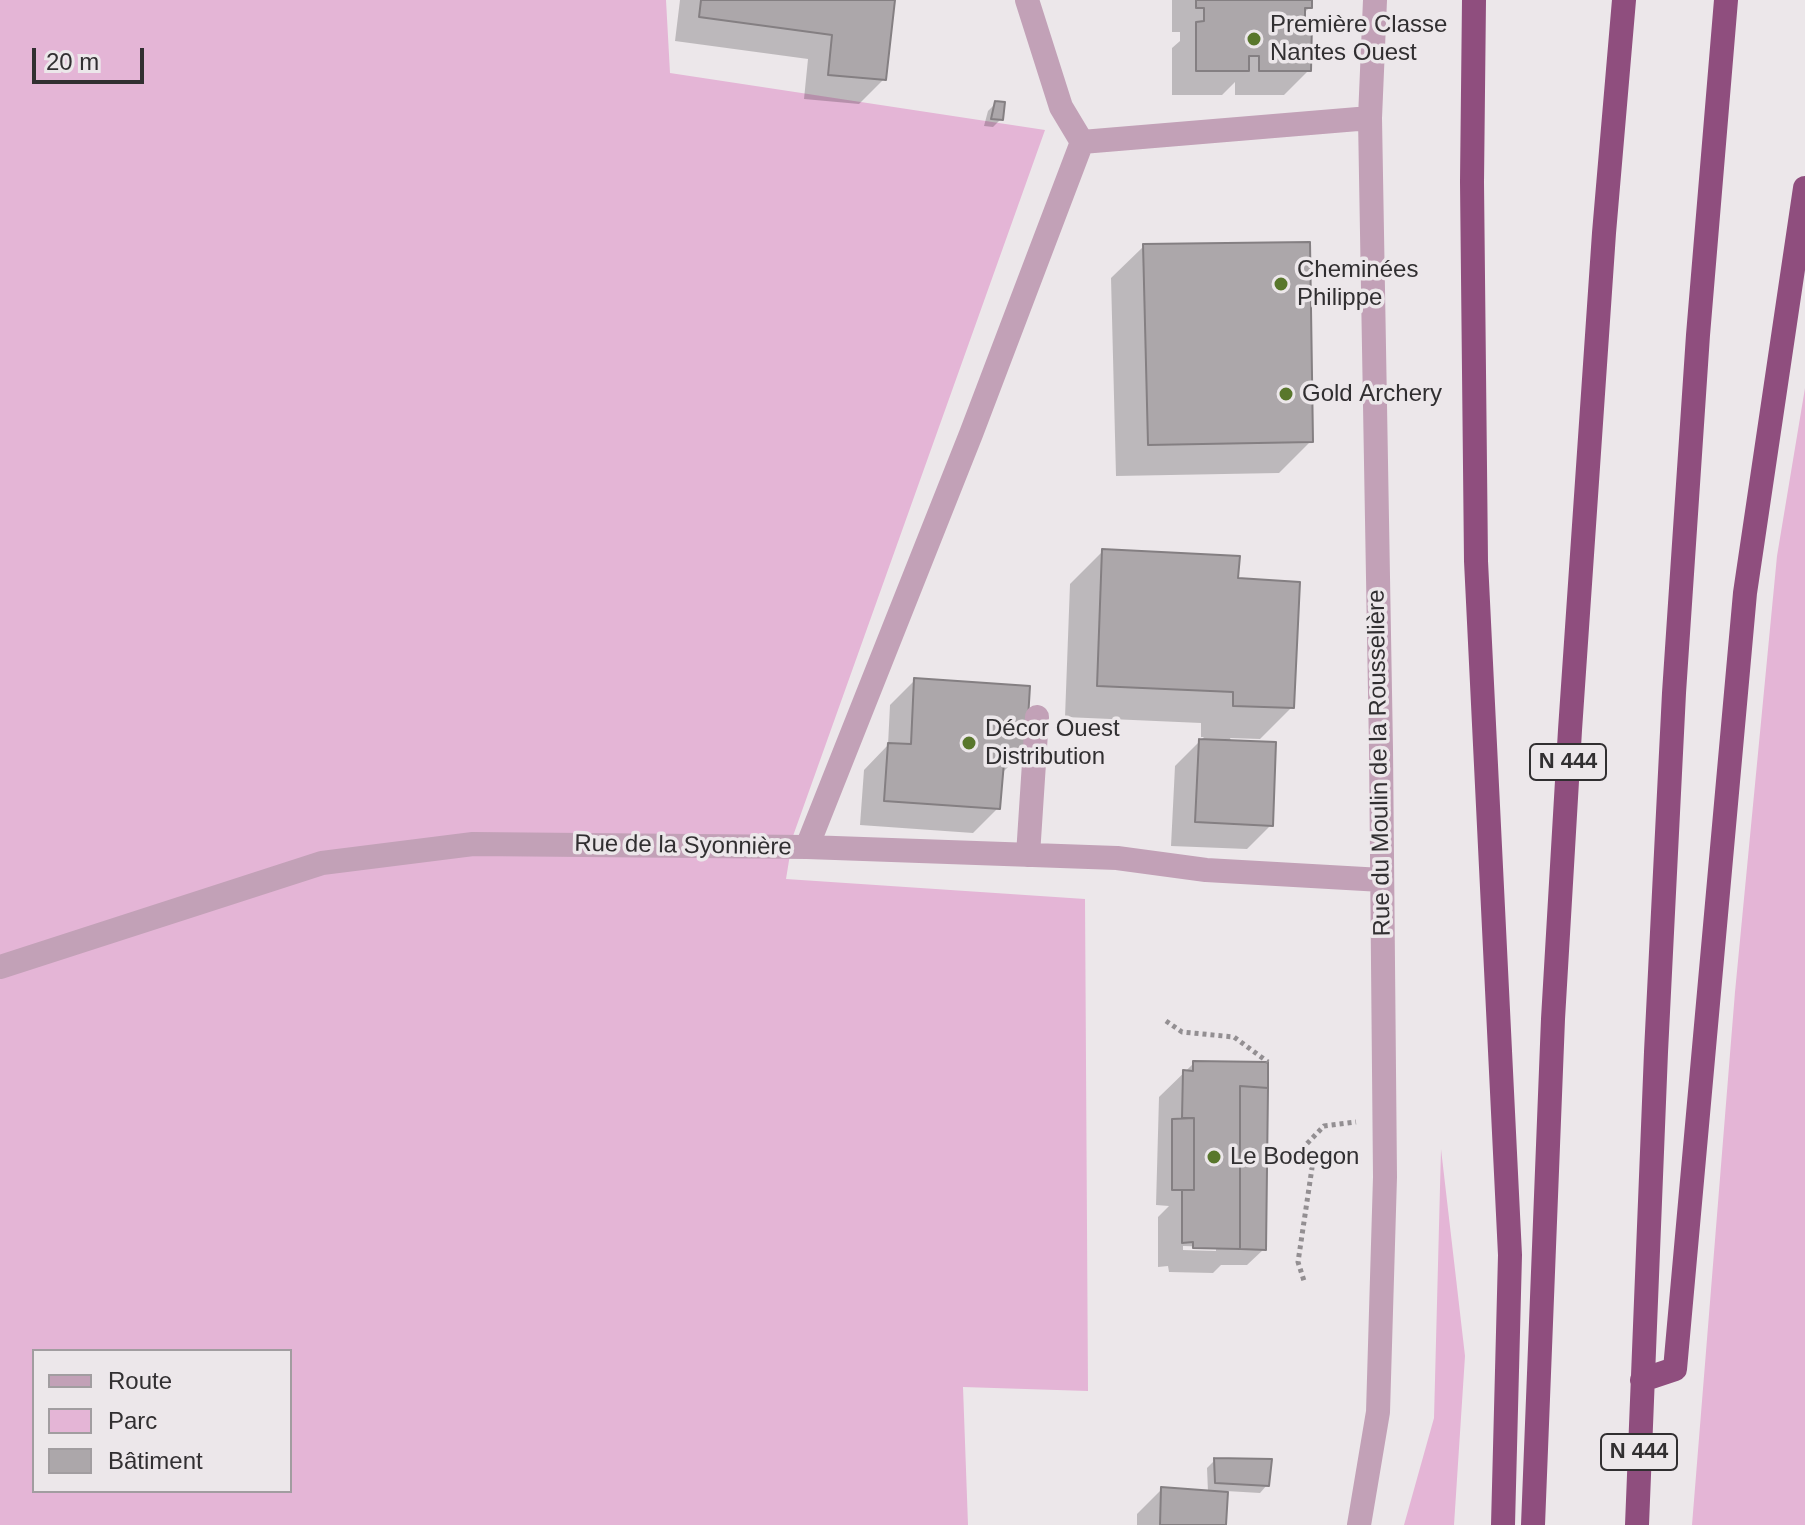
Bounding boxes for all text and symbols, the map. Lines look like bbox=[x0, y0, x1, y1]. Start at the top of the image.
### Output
place label: Première Classe Nantes Ouest bbox=[1270, 11, 1447, 67]
marker: Première Classe Nantes Ouest bbox=[1245, 30, 1263, 48]
scale bar bbox=[36, 32, 148, 82]
text: 20 m bbox=[46, 48, 99, 75]
place label: Cheminées Philippe bbox=[1297, 256, 1418, 312]
marker: Cheminées Philippe bbox=[1272, 275, 1290, 293]
place label: Gold Archery bbox=[1302, 380, 1442, 408]
marker: Gold Archery bbox=[1277, 385, 1295, 403]
street label: Rue du Moulin de la Rousselière bbox=[1363, 589, 1397, 937]
place label: Décor Ouest Distribution bbox=[985, 715, 1120, 771]
marker: Décor Ouest Distribution bbox=[960, 734, 978, 752]
road number: N 444 bbox=[1530, 744, 1606, 780]
street label: Rue de la Syonnière bbox=[574, 830, 792, 862]
place label: Le Bodegon bbox=[1230, 1143, 1359, 1171]
marker: Le Bodegon bbox=[1205, 1148, 1223, 1166]
legend bbox=[32, 1349, 292, 1493]
text: Route bbox=[108, 1367, 172, 1394]
text: Parc bbox=[108, 1407, 157, 1434]
road number: N 444 bbox=[1601, 1434, 1677, 1470]
text: Bâtiment bbox=[108, 1447, 203, 1474]

